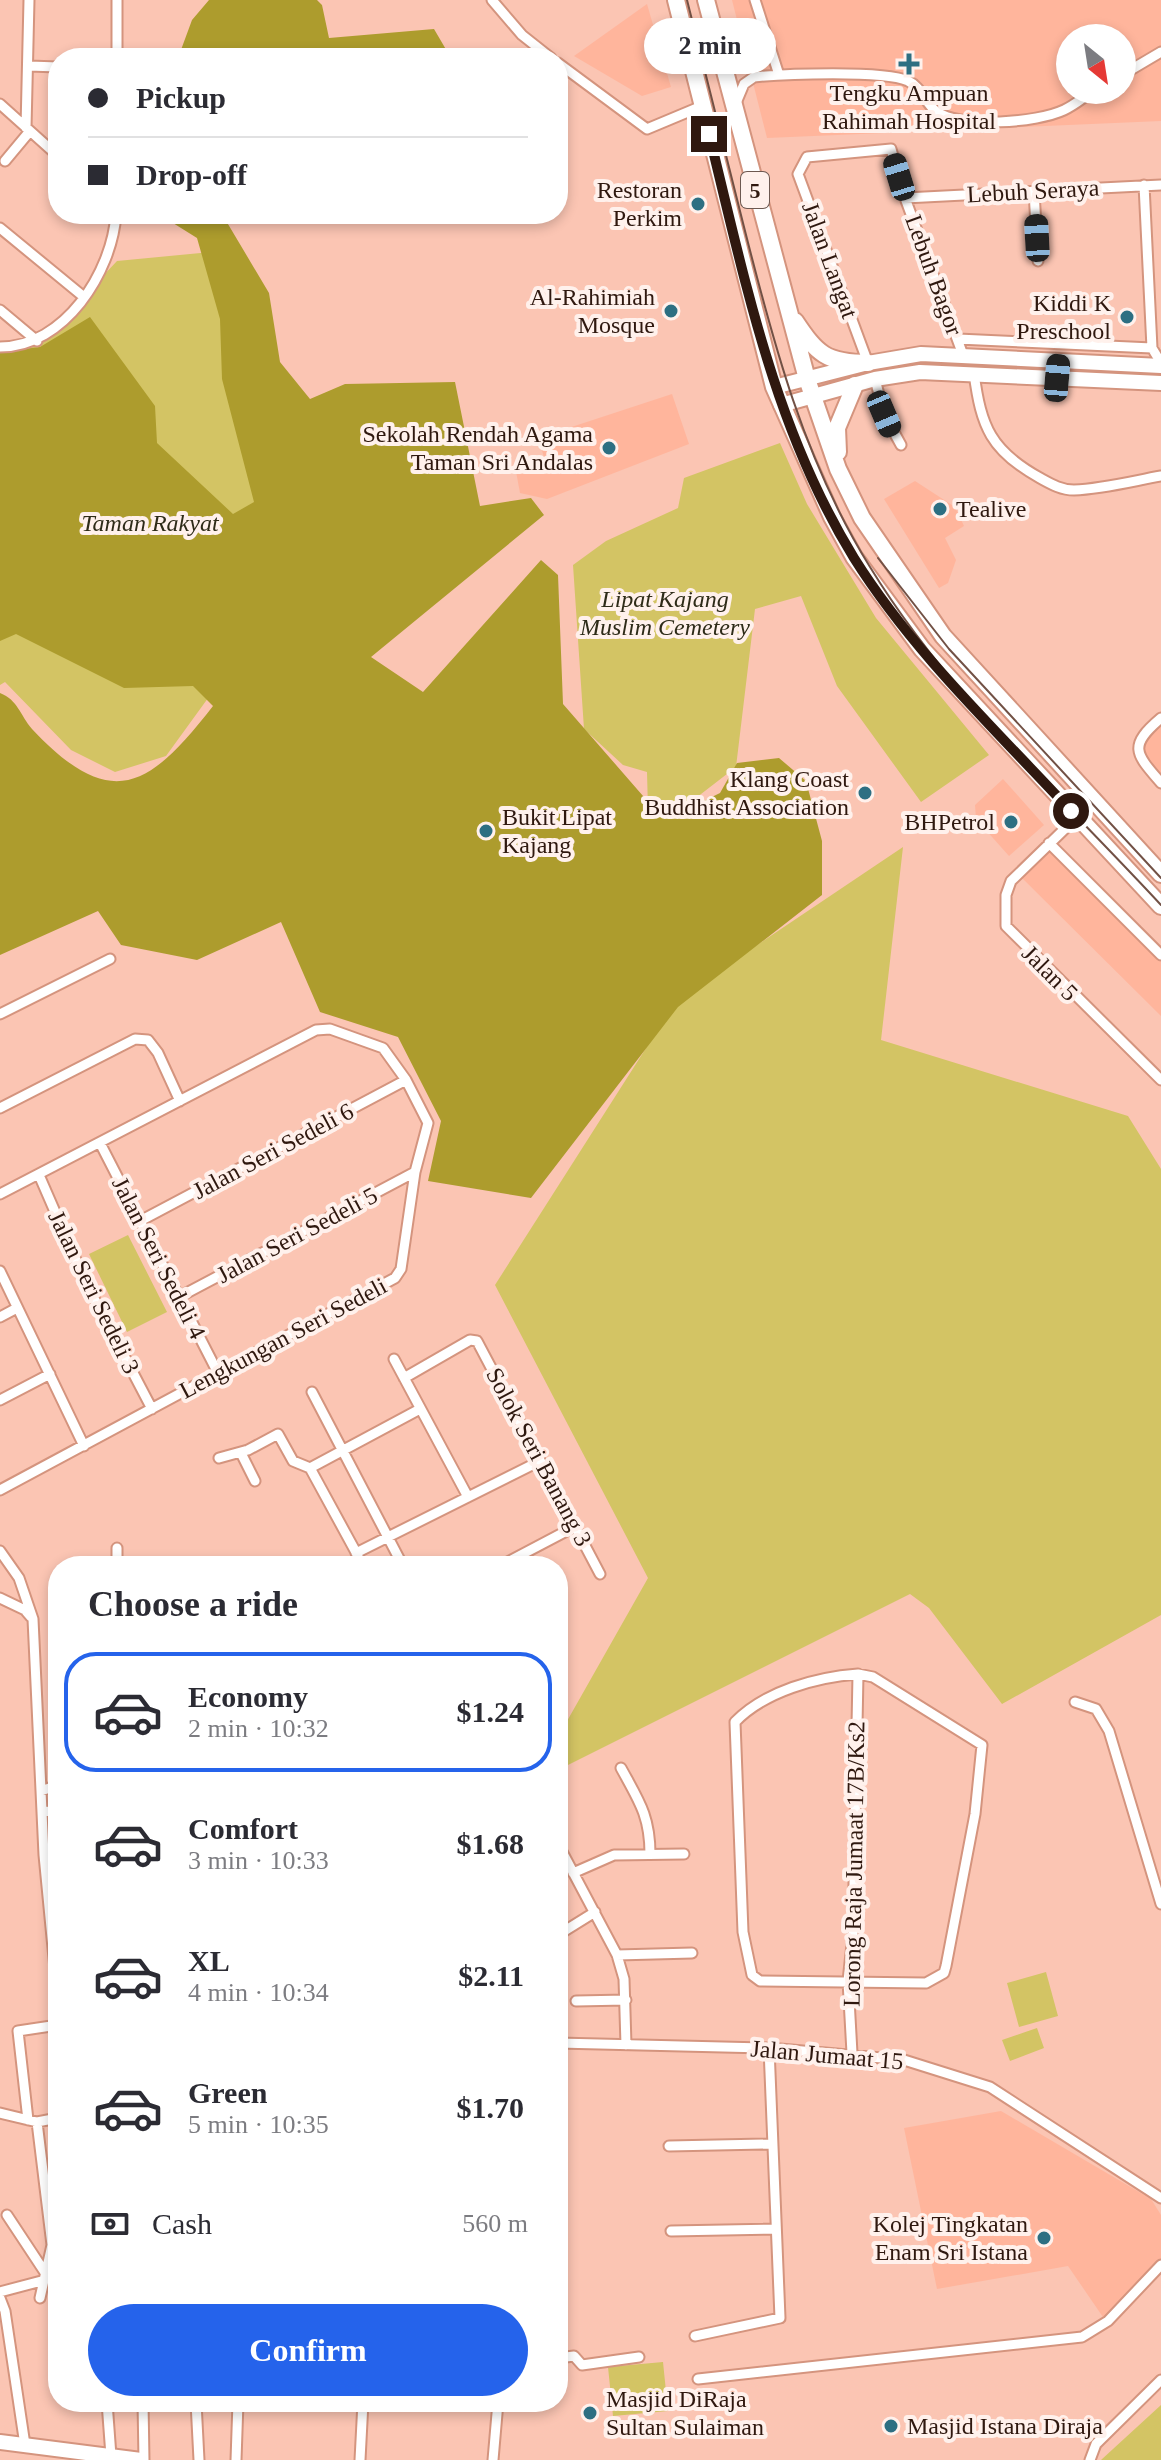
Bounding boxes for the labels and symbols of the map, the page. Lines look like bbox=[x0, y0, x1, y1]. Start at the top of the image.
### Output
callout: 2 min bbox=[643, 18, 775, 74]
north arrow bbox=[1056, 24, 1136, 104]
marker: Tengku Ampuan Rahimah Hospital bbox=[898, 53, 920, 75]
place label: Tengku Ampuan Rahimah Hospital bbox=[822, 80, 996, 134]
route end bbox=[691, 116, 727, 152]
car bbox=[881, 151, 917, 203]
road number: 5 bbox=[741, 172, 769, 208]
street label: Lebuh Seraya bbox=[966, 175, 1100, 207]
place label: Restoran Perkim bbox=[597, 177, 682, 231]
marker: Restoran Perkim bbox=[689, 195, 707, 213]
street label: Jalan Langat bbox=[797, 198, 863, 322]
street label: Lebuh Bagor bbox=[900, 211, 968, 339]
car bbox=[1024, 213, 1050, 263]
place label: Al-Rahimiah Mosque bbox=[530, 284, 655, 338]
place label: Kiddi K Preschool bbox=[1016, 290, 1112, 344]
marker: Al-Rahimiah Mosque bbox=[662, 302, 680, 320]
marker: Kiddi K Preschool bbox=[1118, 308, 1136, 326]
car bbox=[1043, 353, 1071, 403]
car bbox=[864, 387, 904, 441]
place label: Sekolah Rendah Agama Taman Sri Andalas bbox=[362, 421, 593, 475]
marker: Sekolah Rendah Agama Taman Sri Andalas bbox=[600, 439, 618, 457]
place label: Tealive bbox=[956, 496, 1026, 522]
marker: Tealive bbox=[931, 500, 949, 518]
park label: Taman Rakyat bbox=[81, 510, 220, 536]
park label: Lipat Kajang Muslim Cemetery bbox=[579, 586, 750, 640]
place label: Klang Coast Buddhist Association bbox=[644, 766, 849, 820]
marker: Klang Coast Buddhist Association bbox=[856, 784, 874, 802]
route start bbox=[1053, 793, 1089, 829]
place label: Bukit Lipat Kajang bbox=[502, 804, 612, 858]
place label: BHPetrol bbox=[904, 809, 995, 835]
marker: BHPetrol bbox=[1002, 813, 1020, 831]
marker: Bukit Lipat Kajang bbox=[477, 822, 495, 840]
street label: Jalan 5 bbox=[1017, 940, 1083, 1006]
street label: Jalan Seri Sedeli 6 bbox=[188, 1098, 358, 1204]
street label: Jalan Seri Sedeli 4 bbox=[107, 1173, 211, 1343]
street label: Jalan Seri Sedeli 5 bbox=[212, 1182, 382, 1288]
street label: Jalan Seri Sedeli 3 bbox=[43, 1206, 145, 1378]
street label: Lengkungan Seri Sedeli bbox=[175, 1272, 391, 1404]
street label: Solok Seri Banang 3 bbox=[481, 1363, 597, 1551]
street label: Lorong Raja Jumaat 17B/Ks2 bbox=[839, 1721, 869, 2007]
street label: Jalan Jumaat 15 bbox=[750, 2035, 904, 2075]
place label: Kolej Tingkatan Enam Sri Istana bbox=[873, 2211, 1028, 2265]
marker: Kolej Tingkatan Enam Sri Istana bbox=[1035, 2229, 1053, 2247]
place label: Masjid DiRaja Sultan Sulaiman bbox=[606, 2386, 764, 2440]
marker: Masjid DiRaja Sultan Sulaiman bbox=[581, 2404, 599, 2422]
place label: Masjid Istana Diraja bbox=[907, 2413, 1103, 2439]
marker: Masjid Istana Diraja bbox=[882, 2417, 900, 2435]

